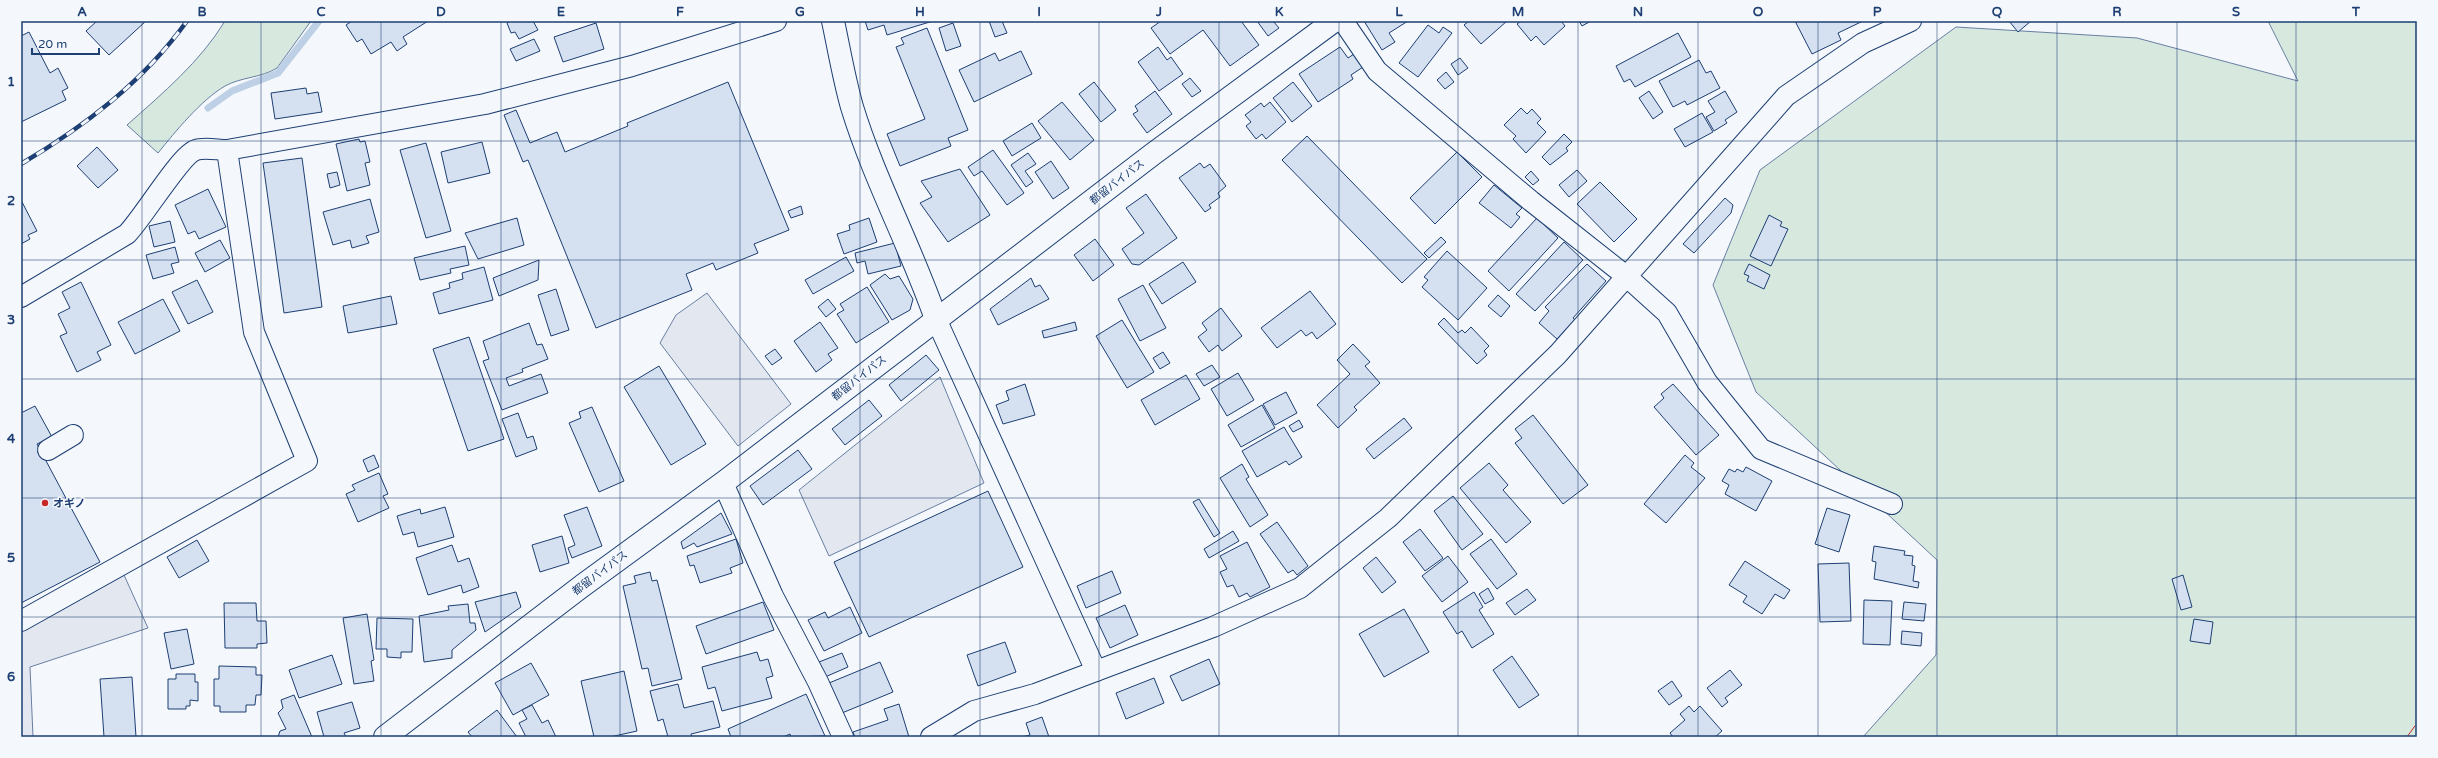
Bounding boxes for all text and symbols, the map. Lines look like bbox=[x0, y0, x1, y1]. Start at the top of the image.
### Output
text: A bbox=[77, 4, 87, 20]
text: B bbox=[197, 4, 207, 20]
text: C bbox=[316, 4, 326, 20]
text: D bbox=[436, 4, 446, 20]
text: E bbox=[557, 4, 565, 20]
text: F bbox=[676, 4, 684, 20]
text: G bbox=[795, 4, 805, 20]
text: H bbox=[915, 4, 925, 20]
text: I bbox=[1037, 4, 1041, 20]
text: J bbox=[1155, 4, 1162, 20]
text: K bbox=[1275, 4, 1284, 20]
text: L bbox=[1395, 4, 1403, 20]
text: M bbox=[1512, 4, 1524, 20]
text: N bbox=[1633, 4, 1643, 20]
text: O bbox=[1753, 4, 1764, 20]
text: P bbox=[1873, 4, 1882, 20]
text: Q bbox=[1992, 4, 2003, 20]
text: R bbox=[2112, 4, 2122, 20]
text: S bbox=[2232, 4, 2240, 20]
text: T bbox=[2351, 4, 2361, 20]
scale bar bbox=[32, 30, 99, 56]
text: 20 m bbox=[38, 37, 67, 51]
text: 1 bbox=[7, 74, 15, 90]
street label: 都留バイパス bbox=[1087, 157, 1147, 207]
text: 2 bbox=[7, 193, 15, 209]
text: 3 bbox=[7, 312, 15, 328]
street label: 都留バイパス bbox=[829, 353, 889, 403]
text: 4 bbox=[7, 431, 16, 447]
place label: オギノ bbox=[53, 497, 86, 510]
marker: オギノ bbox=[40, 498, 50, 508]
street label: 都留バイパス bbox=[570, 548, 630, 598]
text: 5 bbox=[7, 550, 15, 566]
text: 6 bbox=[7, 669, 15, 685]

